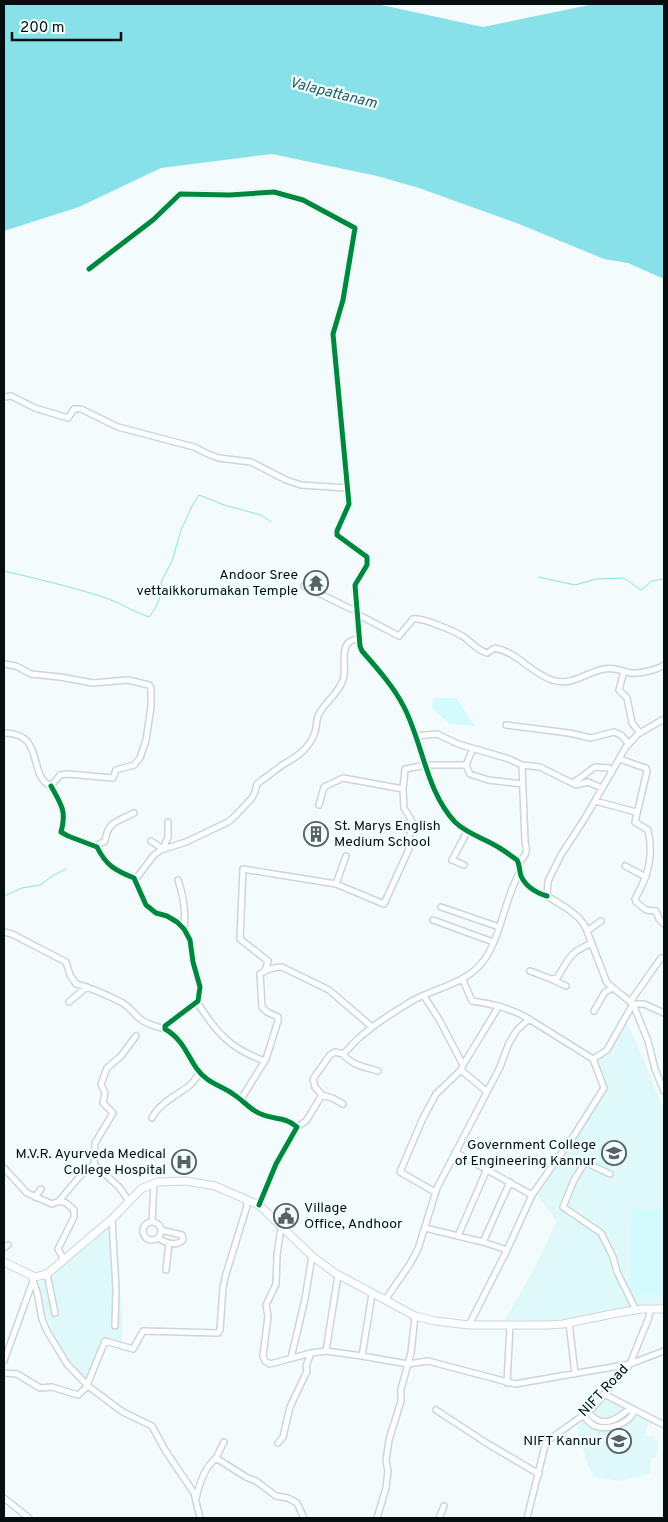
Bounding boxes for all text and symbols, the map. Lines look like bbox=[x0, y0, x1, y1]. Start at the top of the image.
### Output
scale bar bbox=[12, 10, 121, 42]
text: 200 m bbox=[20, 19, 65, 38]
water label: Valapattanam bbox=[287, 74, 379, 114]
place label: Andoor Sree vettaikkorumakan Temple bbox=[137, 567, 298, 600]
temple icon: Andoor Sree vettaikkorumakan Temple bbox=[303, 570, 329, 596]
place label: St. Marys English Medium School bbox=[334, 818, 441, 851]
building icon: St. Marys English Medium School bbox=[303, 821, 329, 847]
place label: Government College of Engineering Kannur bbox=[455, 1137, 597, 1170]
school or university icon: Government College of Engineering Kannur bbox=[601, 1140, 627, 1166]
place label: M.V.R. Ayurveda Medical College Hospital bbox=[16, 1146, 166, 1179]
hospital icon: M.V.R. Ayurveda Medical College Hospital bbox=[171, 1149, 197, 1175]
place label: Village Office, Andhoor bbox=[304, 1200, 403, 1233]
public building icon: Village Office, Andhoor bbox=[273, 1203, 299, 1229]
street label: NIFT Road bbox=[576, 1361, 632, 1421]
school or university icon: NIFT Kannur bbox=[606, 1428, 632, 1454]
place label: NIFT Kannur bbox=[523, 1433, 603, 1450]

